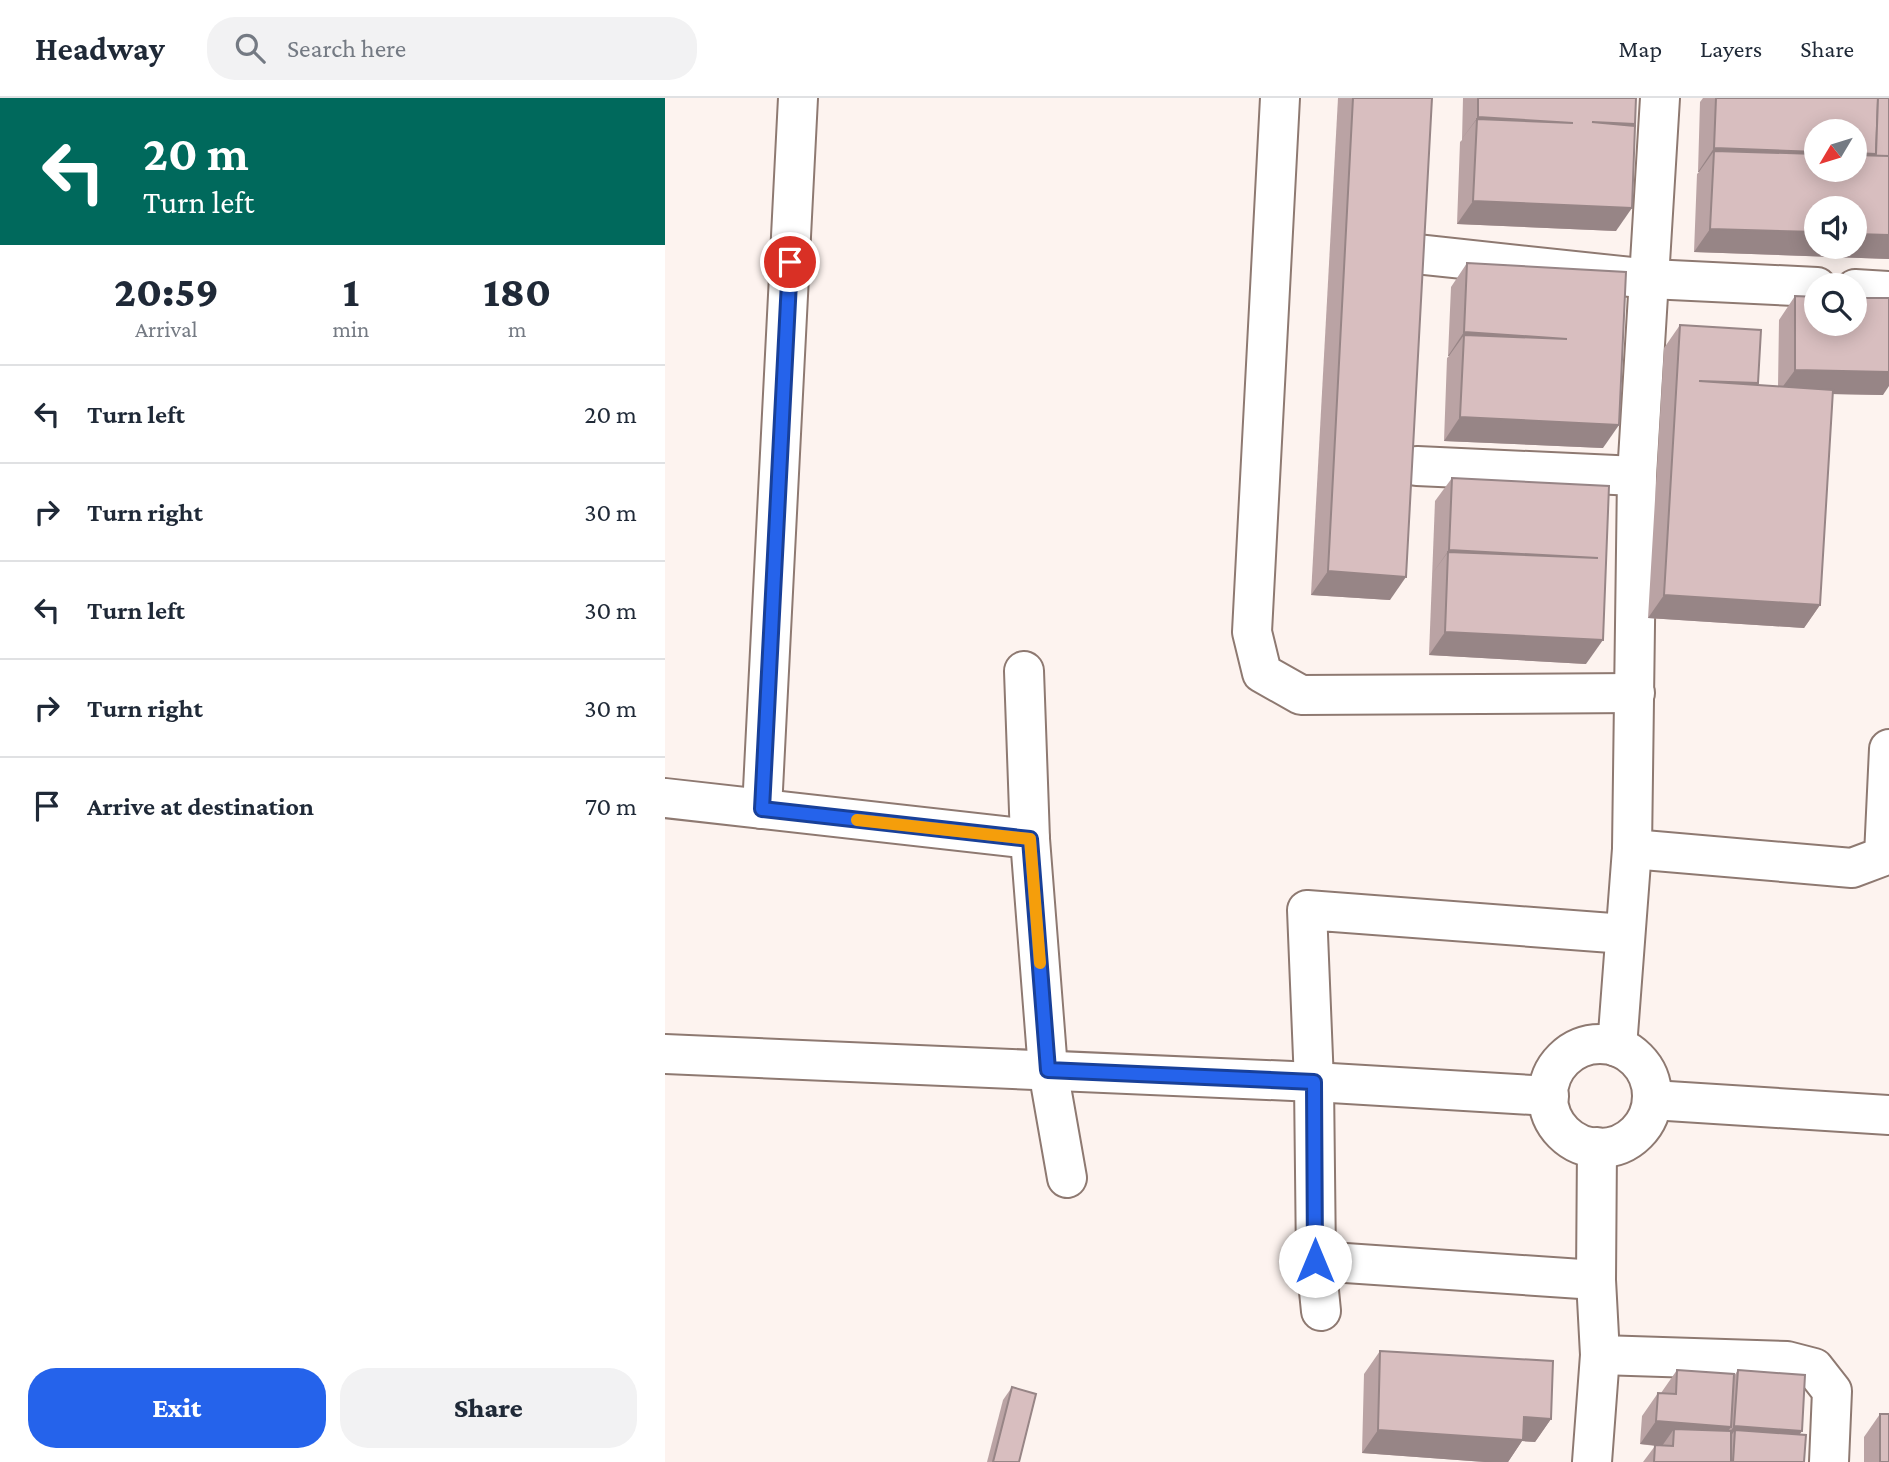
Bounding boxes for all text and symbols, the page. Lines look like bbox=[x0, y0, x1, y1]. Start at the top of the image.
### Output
search box bbox=[207, 17, 697, 80]
icon: search bbox=[231, 29, 269, 67]
text: Headway bbox=[35, 30, 165, 67]
text: Search here bbox=[287, 34, 406, 63]
text: Map bbox=[1618, 35, 1662, 62]
text: Layers bbox=[1700, 35, 1762, 62]
text: Share bbox=[1800, 35, 1854, 62]
north arrow bbox=[1804, 119, 1867, 182]
map controls bbox=[1804, 119, 1867, 336]
icon: left bbox=[28, 126, 119, 217]
text: 20 m bbox=[143, 126, 249, 181]
text: Turn left bbox=[143, 184, 254, 220]
button: sound bbox=[1804, 196, 1867, 259]
pin bbox=[760, 232, 820, 292]
icon: arrive bbox=[771, 243, 809, 281]
text: 20:59 bbox=[114, 268, 219, 315]
text: 1 bbox=[343, 268, 359, 315]
text: 180 bbox=[483, 268, 551, 315]
button: search bbox=[1804, 273, 1867, 336]
text: Arrival bbox=[135, 316, 198, 342]
text: min bbox=[333, 316, 369, 342]
text: m bbox=[508, 316, 526, 342]
icon: left bbox=[28, 395, 66, 433]
text: Turn left bbox=[87, 400, 185, 429]
text: 20 m bbox=[584, 400, 637, 429]
icon: right bbox=[28, 493, 66, 531]
text: Turn right bbox=[87, 498, 203, 527]
text: 30 m bbox=[584, 498, 637, 527]
icon: left bbox=[28, 591, 66, 629]
text: Turn left bbox=[87, 596, 185, 625]
text: 30 m bbox=[584, 596, 637, 625]
icon: right bbox=[28, 689, 66, 727]
text: Turn right bbox=[87, 694, 203, 723]
text: 30 m bbox=[584, 694, 637, 723]
icon: arrive bbox=[28, 787, 66, 825]
text: Arrive at destination bbox=[87, 792, 314, 821]
text: 70 m bbox=[585, 792, 637, 821]
position arrow bbox=[1278, 1224, 1352, 1298]
button: Exit bbox=[28, 1368, 326, 1448]
button: Share bbox=[340, 1368, 637, 1448]

